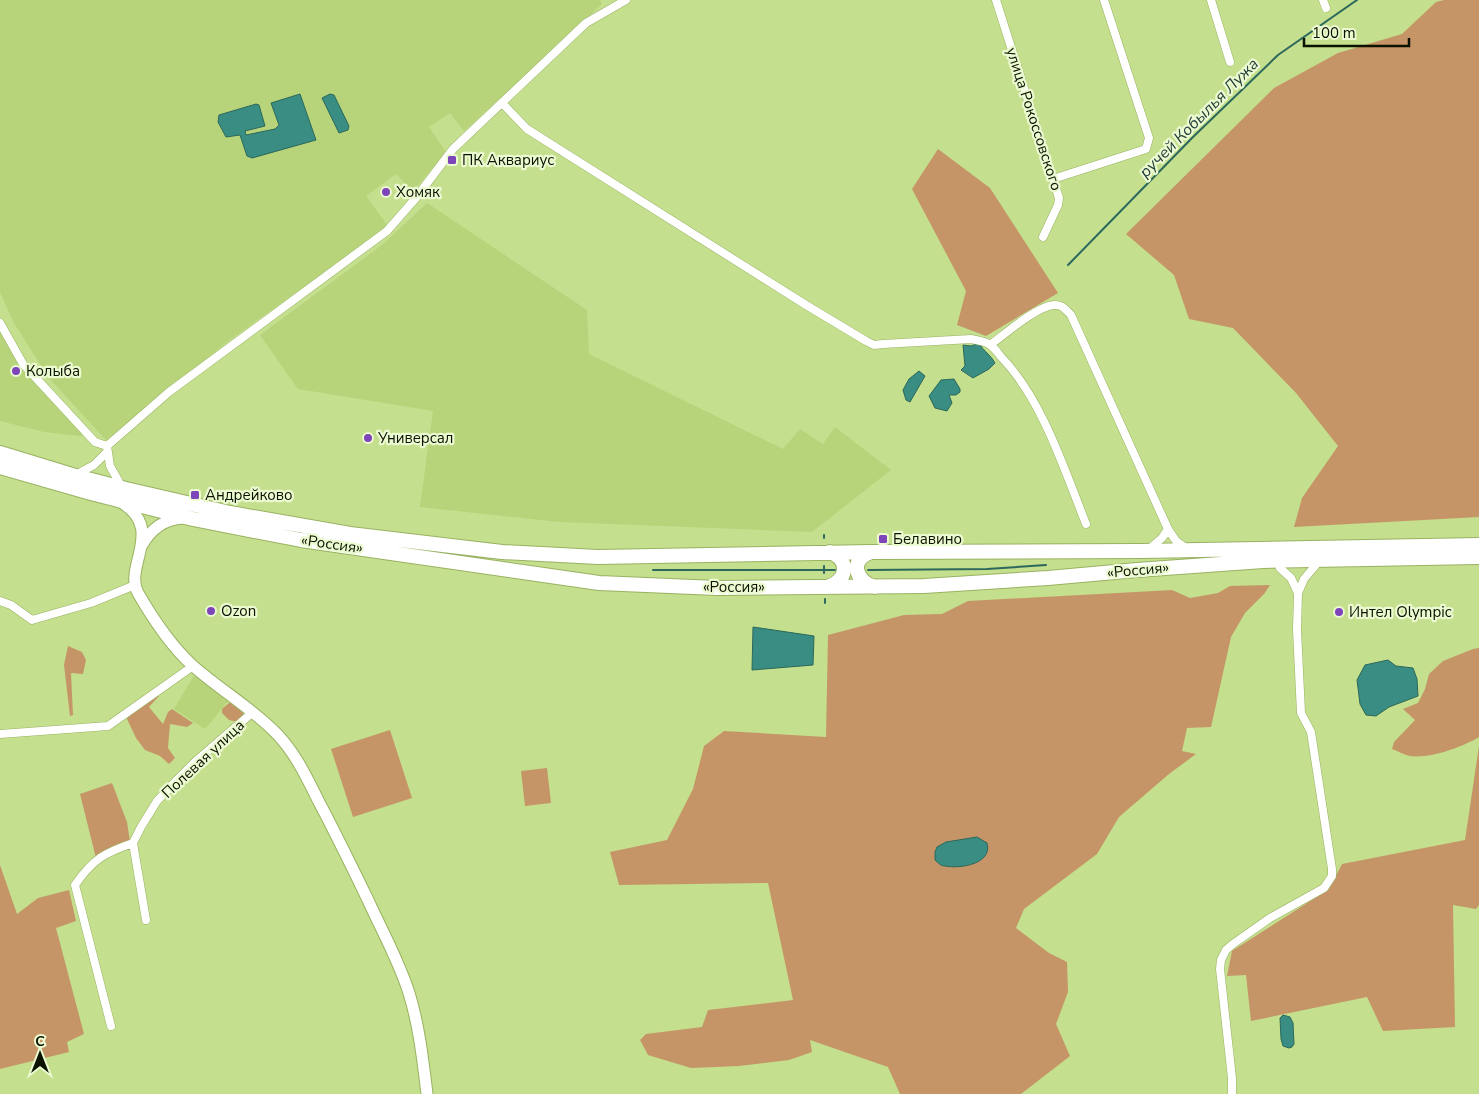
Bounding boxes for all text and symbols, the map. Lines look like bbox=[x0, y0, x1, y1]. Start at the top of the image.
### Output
scale bar bbox=[1304, 15, 1409, 47]
text: 100 m bbox=[1312, 23, 1356, 43]
street label: улица Рокоссовского bbox=[1001, 45, 1067, 193]
water label: ручей Кобылья Лужа bbox=[1134, 53, 1264, 183]
place label: ПК Аквариус bbox=[462, 150, 554, 170]
marker: ПК Аквариус bbox=[446, 154, 458, 166]
place label: Хомяк bbox=[396, 182, 440, 202]
marker: Хомяк bbox=[380, 186, 392, 198]
place label: Колыба bbox=[26, 361, 80, 381]
marker: Колыба bbox=[10, 365, 22, 377]
place label: Универсал bbox=[377, 428, 453, 448]
marker: Универсал bbox=[362, 432, 374, 444]
place label: Андрейково bbox=[205, 485, 292, 505]
marker: Андрейково bbox=[189, 489, 201, 501]
place label: Белавино bbox=[893, 529, 962, 549]
street label: «Россия» bbox=[300, 530, 364, 558]
marker: Белавино bbox=[877, 533, 889, 545]
street label: «Россия» bbox=[1106, 557, 1170, 583]
street label: «Россия» bbox=[703, 577, 765, 597]
place label: Ozon bbox=[221, 601, 256, 621]
place label: Интел Olympic bbox=[1349, 602, 1452, 622]
marker: Ozon bbox=[205, 605, 217, 617]
marker: Интел Olympic bbox=[1333, 606, 1345, 618]
street label: Полевая улица bbox=[157, 715, 249, 803]
north arrow bbox=[15, 1029, 65, 1079]
text: С bbox=[35, 1032, 45, 1051]

